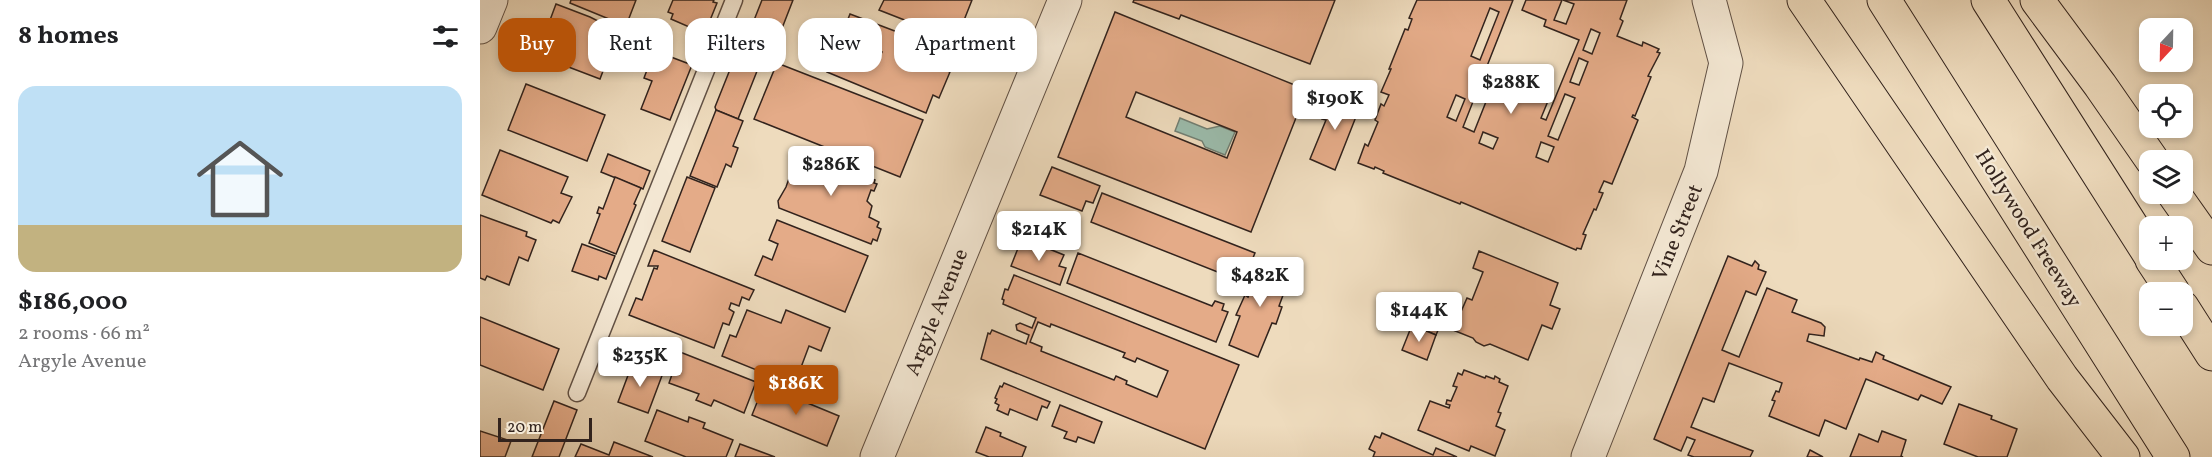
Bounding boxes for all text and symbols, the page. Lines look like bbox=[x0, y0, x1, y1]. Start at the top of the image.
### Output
text: 8 homes bbox=[18, 18, 119, 54]
chip: Buy bbox=[498, 18, 576, 72]
chip: Rent bbox=[588, 18, 673, 72]
chip: Filters bbox=[685, 18, 786, 72]
chip: New bbox=[798, 18, 882, 72]
chip: Apartment bbox=[894, 18, 1037, 72]
north arrow bbox=[2139, 18, 2193, 72]
map controls bbox=[2139, 18, 2193, 336]
icon: filters bbox=[429, 20, 462, 53]
pin: $288K bbox=[1469, 64, 1553, 115]
text: $288K bbox=[1482, 69, 1540, 97]
pin: $190K bbox=[1293, 80, 1377, 131]
button: locate bbox=[2139, 84, 2193, 138]
text: $190K bbox=[1306, 85, 1364, 113]
icon: home bbox=[186, 125, 294, 233]
street label: Hollywood Freeway bbox=[1967, 144, 2089, 314]
pin: $286K bbox=[789, 146, 873, 197]
button: layers bbox=[2139, 150, 2193, 204]
text: $286K bbox=[802, 151, 860, 179]
street label: Vine Street bbox=[1646, 180, 1711, 285]
pin: $214K bbox=[997, 211, 1081, 262]
text: $214K bbox=[1011, 216, 1067, 244]
button: + bbox=[2139, 216, 2193, 270]
street label: Argyle Avenue bbox=[899, 245, 976, 380]
pin: $482K bbox=[1218, 257, 1302, 308]
text: $482K bbox=[1231, 262, 1289, 290]
button: − bbox=[2139, 282, 2193, 336]
text: $186,000 bbox=[18, 284, 127, 320]
pin: $144K bbox=[1377, 292, 1461, 343]
text: $144K bbox=[1390, 297, 1448, 325]
text: 2 rooms · 66 m² bbox=[18, 320, 150, 348]
pin: $235K bbox=[598, 337, 682, 388]
text: $235K bbox=[612, 342, 668, 370]
text: Argyle Avenue bbox=[18, 348, 146, 376]
pin: $186K bbox=[754, 365, 838, 416]
text: $186K bbox=[768, 370, 824, 398]
scale bar bbox=[498, 415, 592, 442]
text: 20 m bbox=[507, 417, 542, 439]

